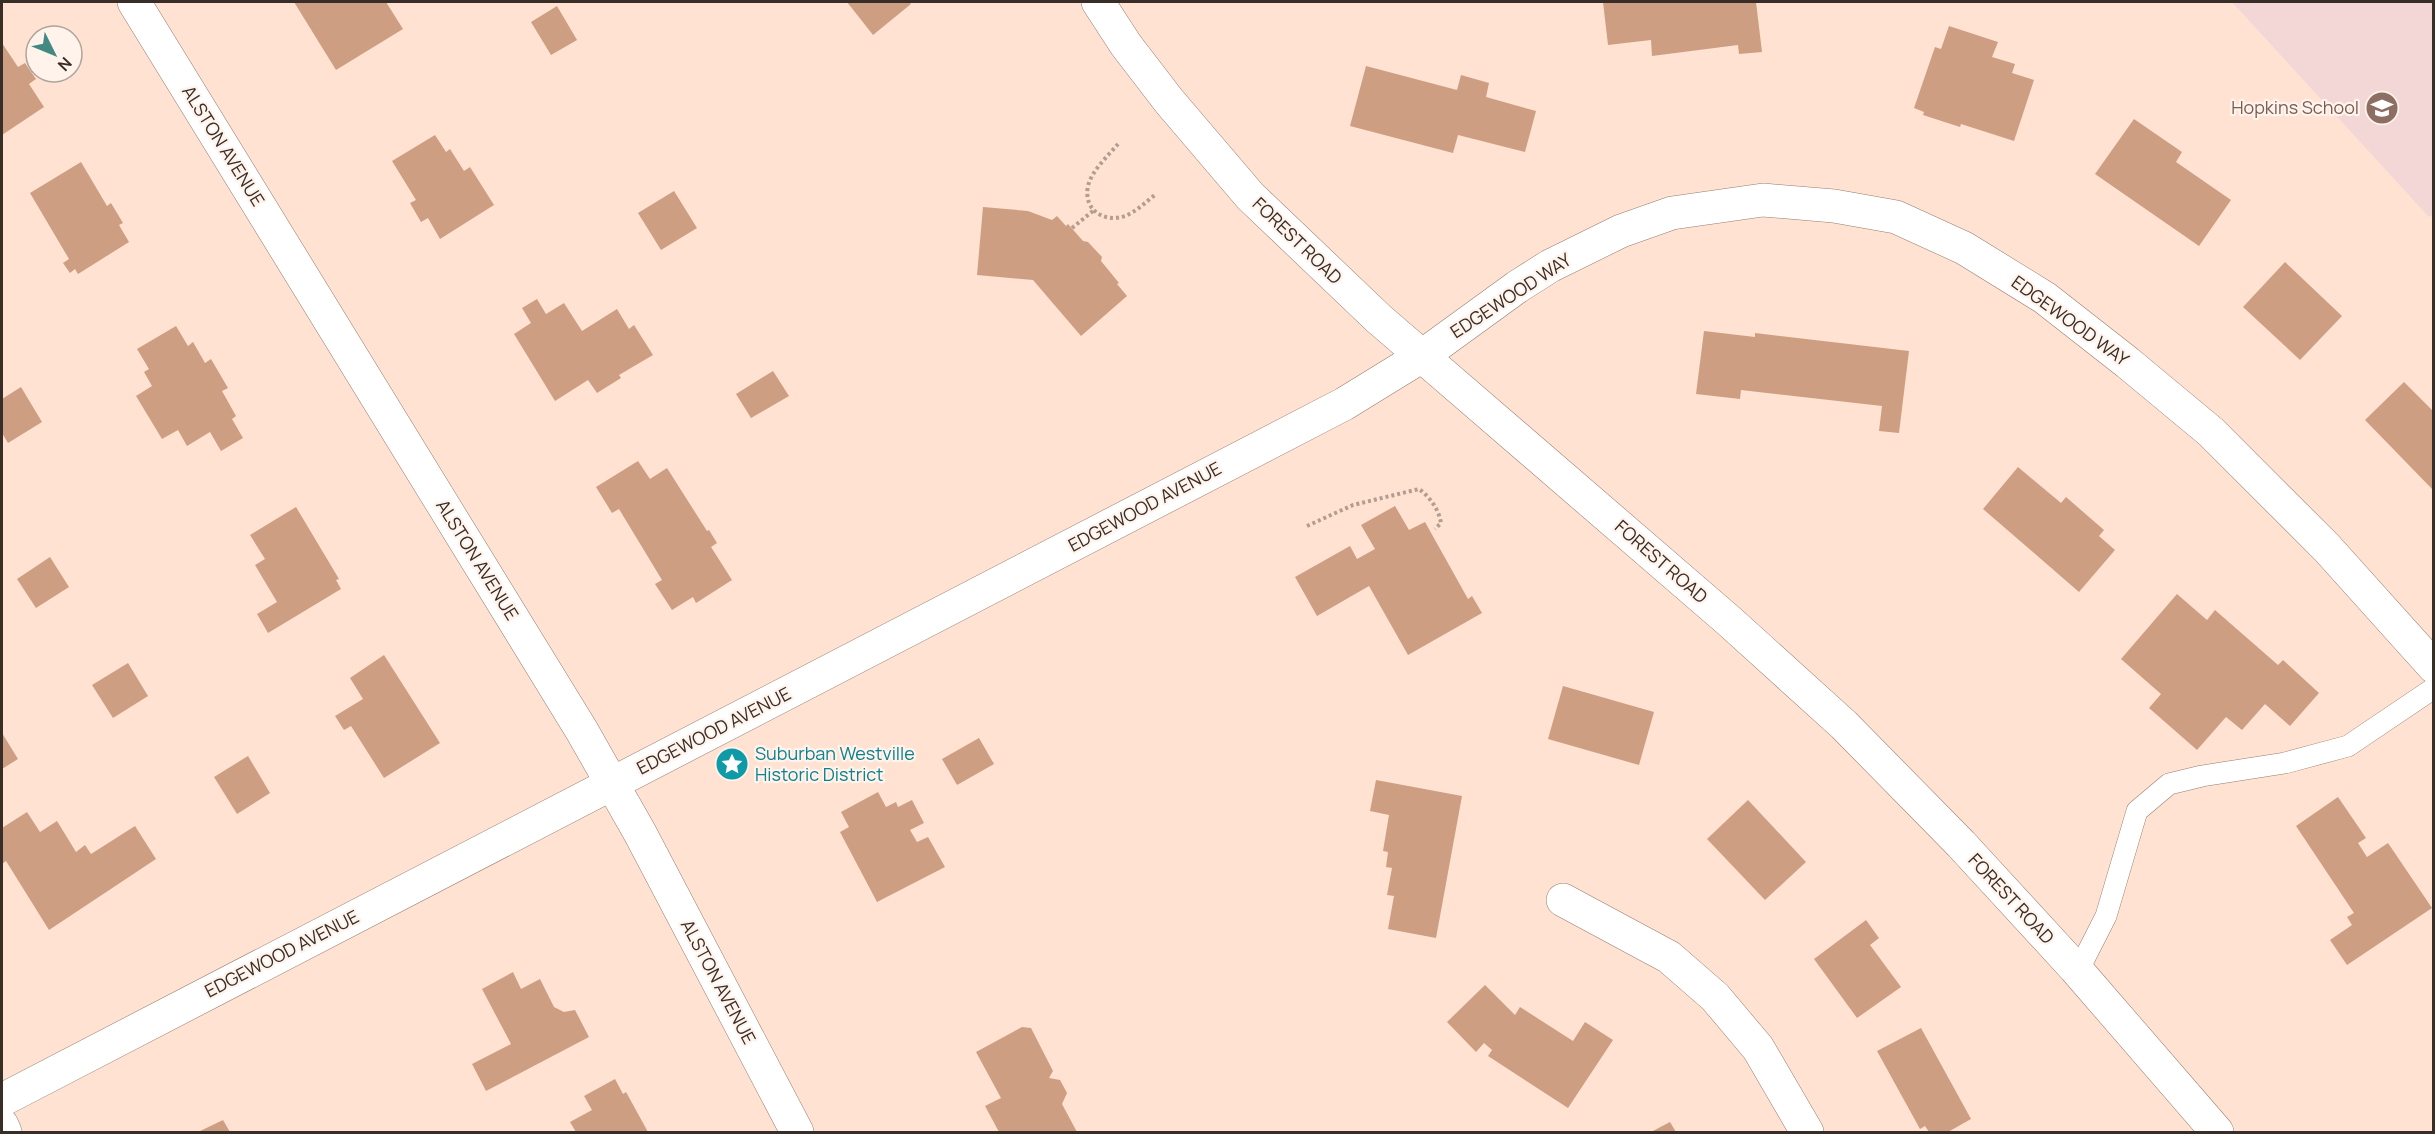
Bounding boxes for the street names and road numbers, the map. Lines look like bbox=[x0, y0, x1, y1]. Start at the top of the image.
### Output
street label: ALSTON AVENUE bbox=[177, 81, 271, 210]
street label: FOREST ROAD bbox=[1248, 191, 1348, 289]
street label: EDGEWOOD WAY bbox=[1445, 247, 1576, 343]
street label: EDGEWOOD WAY bbox=[2007, 270, 2135, 371]
street label: EDGEWOOD AVENUE bbox=[1064, 456, 1225, 557]
street label: ALSTON AVENUE bbox=[431, 495, 525, 624]
street label: FOREST ROAD bbox=[1610, 514, 1713, 608]
street label: EDGEWOOD AVENUE bbox=[632, 681, 795, 779]
street label: FOREST ROAD bbox=[1964, 848, 2060, 949]
street label: EDGEWOOD AVENUE bbox=[200, 904, 363, 1002]
street label: ALSTON AVENUE bbox=[676, 915, 762, 1048]

